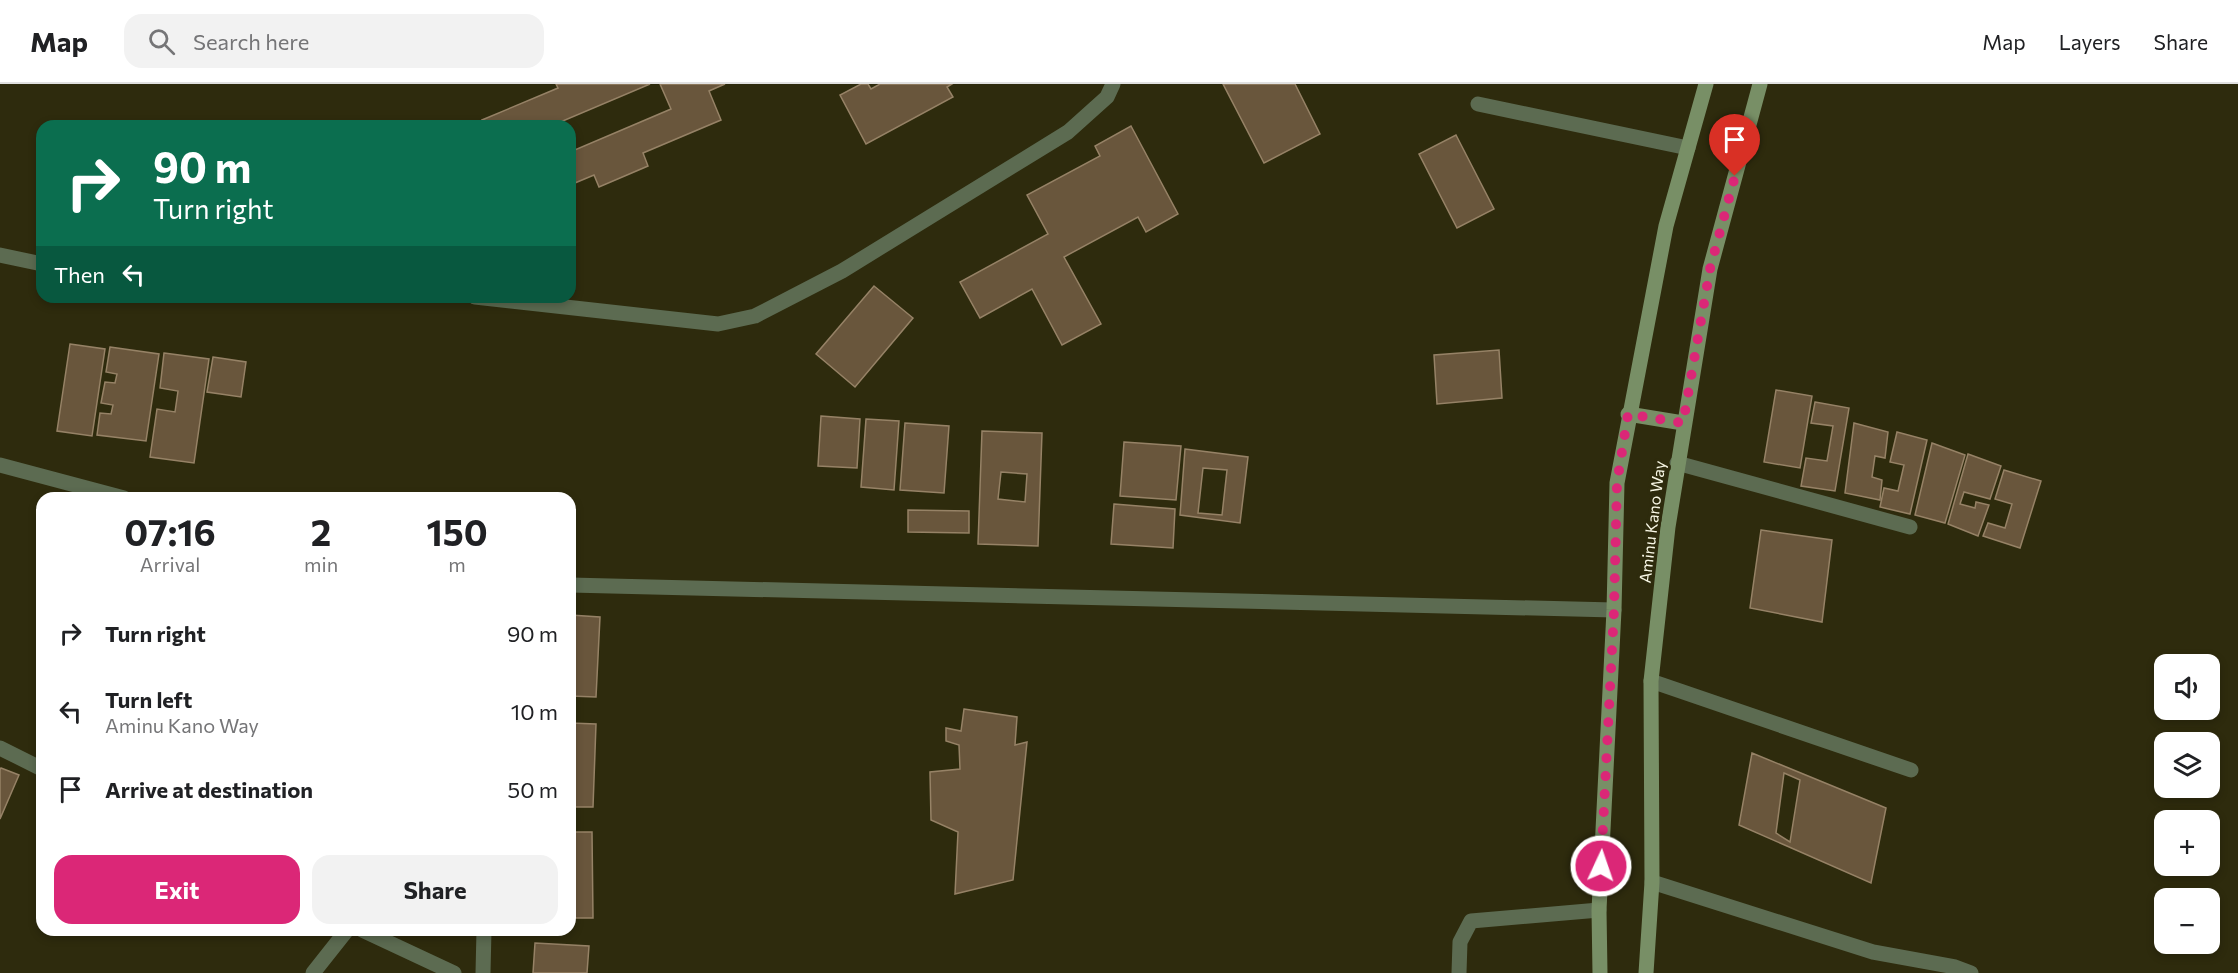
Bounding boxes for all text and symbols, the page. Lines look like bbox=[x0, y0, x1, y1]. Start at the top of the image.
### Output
search box bbox=[124, 14, 544, 68]
text: Map bbox=[30, 24, 88, 58]
icon: search bbox=[145, 25, 178, 58]
text: Search here bbox=[193, 28, 309, 55]
text: Map bbox=[1982, 29, 2026, 54]
text: Layers bbox=[2059, 29, 2121, 54]
text: Share bbox=[2154, 29, 2208, 54]
pin bbox=[1709, 114, 1760, 176]
icon: arrive bbox=[1718, 123, 1751, 156]
text: 90 m bbox=[153, 140, 252, 192]
icon: right bbox=[54, 144, 132, 222]
text: Turn right bbox=[153, 192, 273, 225]
icon: left bbox=[117, 258, 150, 291]
text: Then bbox=[54, 261, 105, 288]
street label: Aminu Kano Way bbox=[1635, 460, 1668, 584]
text: 07:16 bbox=[124, 509, 216, 553]
text: 2 bbox=[311, 509, 331, 553]
text: 150 bbox=[426, 509, 488, 553]
text: Arrival bbox=[140, 552, 200, 576]
text: min bbox=[304, 552, 338, 576]
text: m bbox=[448, 552, 466, 576]
icon: right bbox=[54, 617, 87, 650]
text: Turn right bbox=[105, 620, 206, 647]
text: 90 m bbox=[507, 620, 558, 647]
map controls bbox=[2154, 654, 2220, 954]
button: sound bbox=[2154, 654, 2220, 720]
text: Turn left bbox=[105, 686, 192, 713]
icon: left bbox=[54, 695, 87, 728]
text: 10 m bbox=[511, 698, 558, 725]
text: Aminu Kano Way bbox=[105, 713, 259, 737]
button: layers bbox=[2154, 732, 2220, 798]
icon: arrive bbox=[54, 773, 87, 806]
text: Arrive at destination bbox=[105, 776, 313, 803]
text: 50 m bbox=[508, 776, 558, 803]
button: + bbox=[2154, 810, 2220, 876]
position arrow bbox=[1569, 834, 1633, 898]
button: Exit bbox=[54, 855, 300, 924]
button: Share bbox=[312, 855, 558, 924]
button: − bbox=[2154, 888, 2220, 954]

